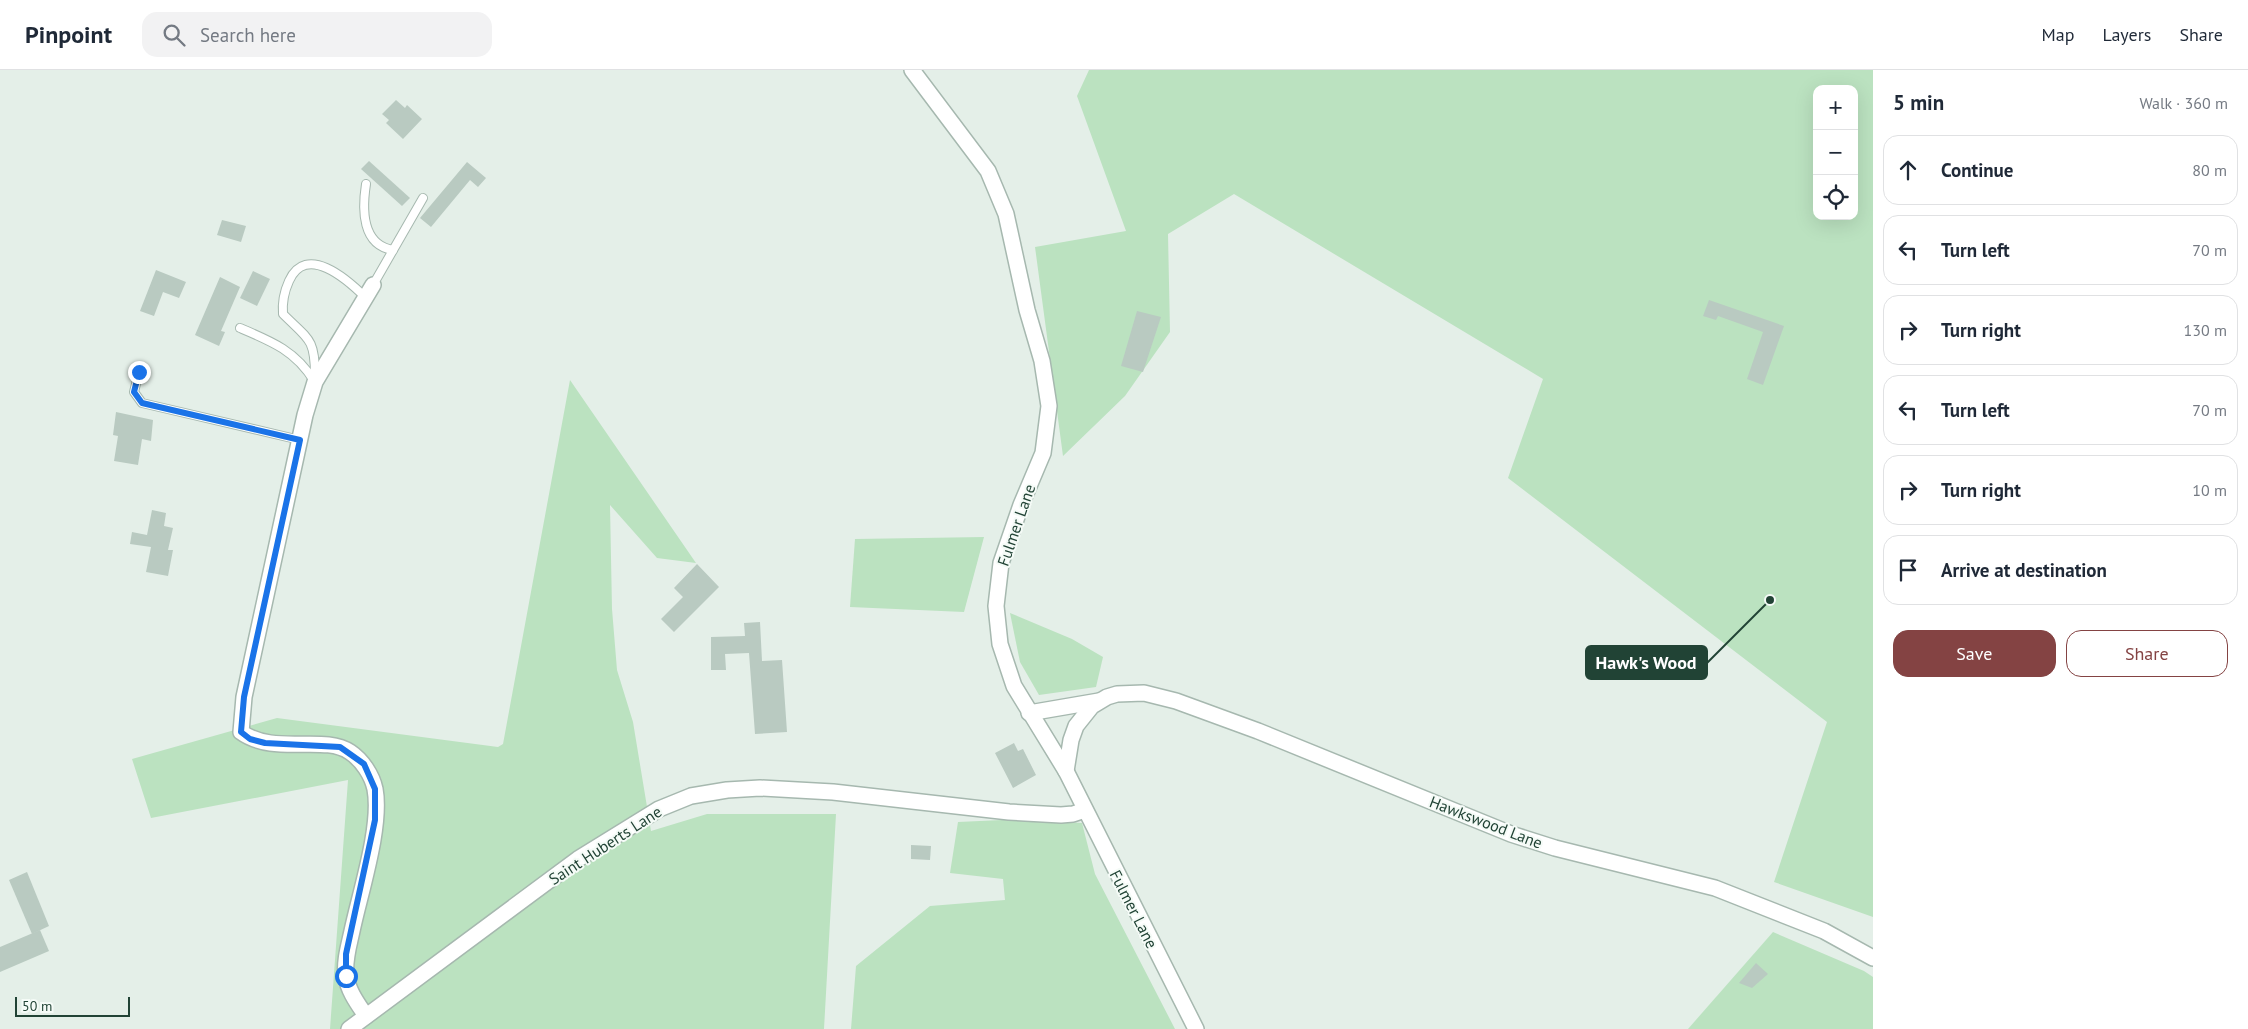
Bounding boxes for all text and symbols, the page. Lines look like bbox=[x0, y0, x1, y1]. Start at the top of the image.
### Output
search box bbox=[142, 12, 492, 57]
text: Pinpoint bbox=[25, 19, 112, 50]
icon: search bbox=[160, 21, 188, 49]
text: Search here bbox=[200, 23, 296, 47]
text: Map bbox=[2042, 23, 2074, 46]
text: Layers bbox=[2102, 23, 2151, 46]
text: Share bbox=[2179, 23, 2223, 46]
map controls bbox=[1813, 85, 1858, 220]
button: + bbox=[1813, 85, 1858, 130]
text: 5 min bbox=[1893, 89, 1944, 116]
text: Walk · 360 m bbox=[2139, 93, 2228, 113]
button: − bbox=[1813, 130, 1858, 175]
icon: ahead bbox=[1894, 156, 1922, 184]
text: Continue bbox=[1941, 158, 2013, 182]
text: 80 m bbox=[2192, 160, 2227, 180]
button: locate bbox=[1813, 175, 1858, 220]
icon: left bbox=[1894, 236, 1922, 264]
text: Turn left bbox=[1941, 238, 2010, 262]
text: 70 m bbox=[2192, 240, 2227, 260]
icon: right bbox=[1894, 316, 1922, 344]
text: Turn right bbox=[1941, 318, 2021, 342]
text: 130 m bbox=[2184, 320, 2227, 340]
route end bbox=[128, 361, 151, 384]
icon: left bbox=[1894, 396, 1922, 424]
text: Turn left bbox=[1941, 398, 2010, 422]
text: 70 m bbox=[2192, 400, 2227, 420]
icon: right bbox=[1894, 476, 1922, 504]
text: Turn right bbox=[1941, 478, 2021, 502]
text: 10 m bbox=[2192, 480, 2227, 500]
street label: Fulmer Lane bbox=[993, 481, 1039, 569]
icon: arrive bbox=[1894, 556, 1922, 584]
text: Arrive at destination bbox=[1941, 558, 2107, 582]
button: Save bbox=[1893, 630, 2056, 677]
button: Share bbox=[2066, 630, 2228, 677]
callout: Hawk's Wood bbox=[1586, 646, 1707, 679]
text: Hawk's Wood bbox=[1595, 651, 1697, 674]
street label: Hawkswood Lane bbox=[1427, 791, 1545, 853]
street label: Saint Huberts Lane bbox=[545, 801, 665, 889]
street label: Fulmer Lane bbox=[1106, 867, 1162, 951]
route start bbox=[335, 965, 358, 988]
scale bar bbox=[15, 994, 130, 1017]
text: 50 m bbox=[22, 997, 52, 1015]

